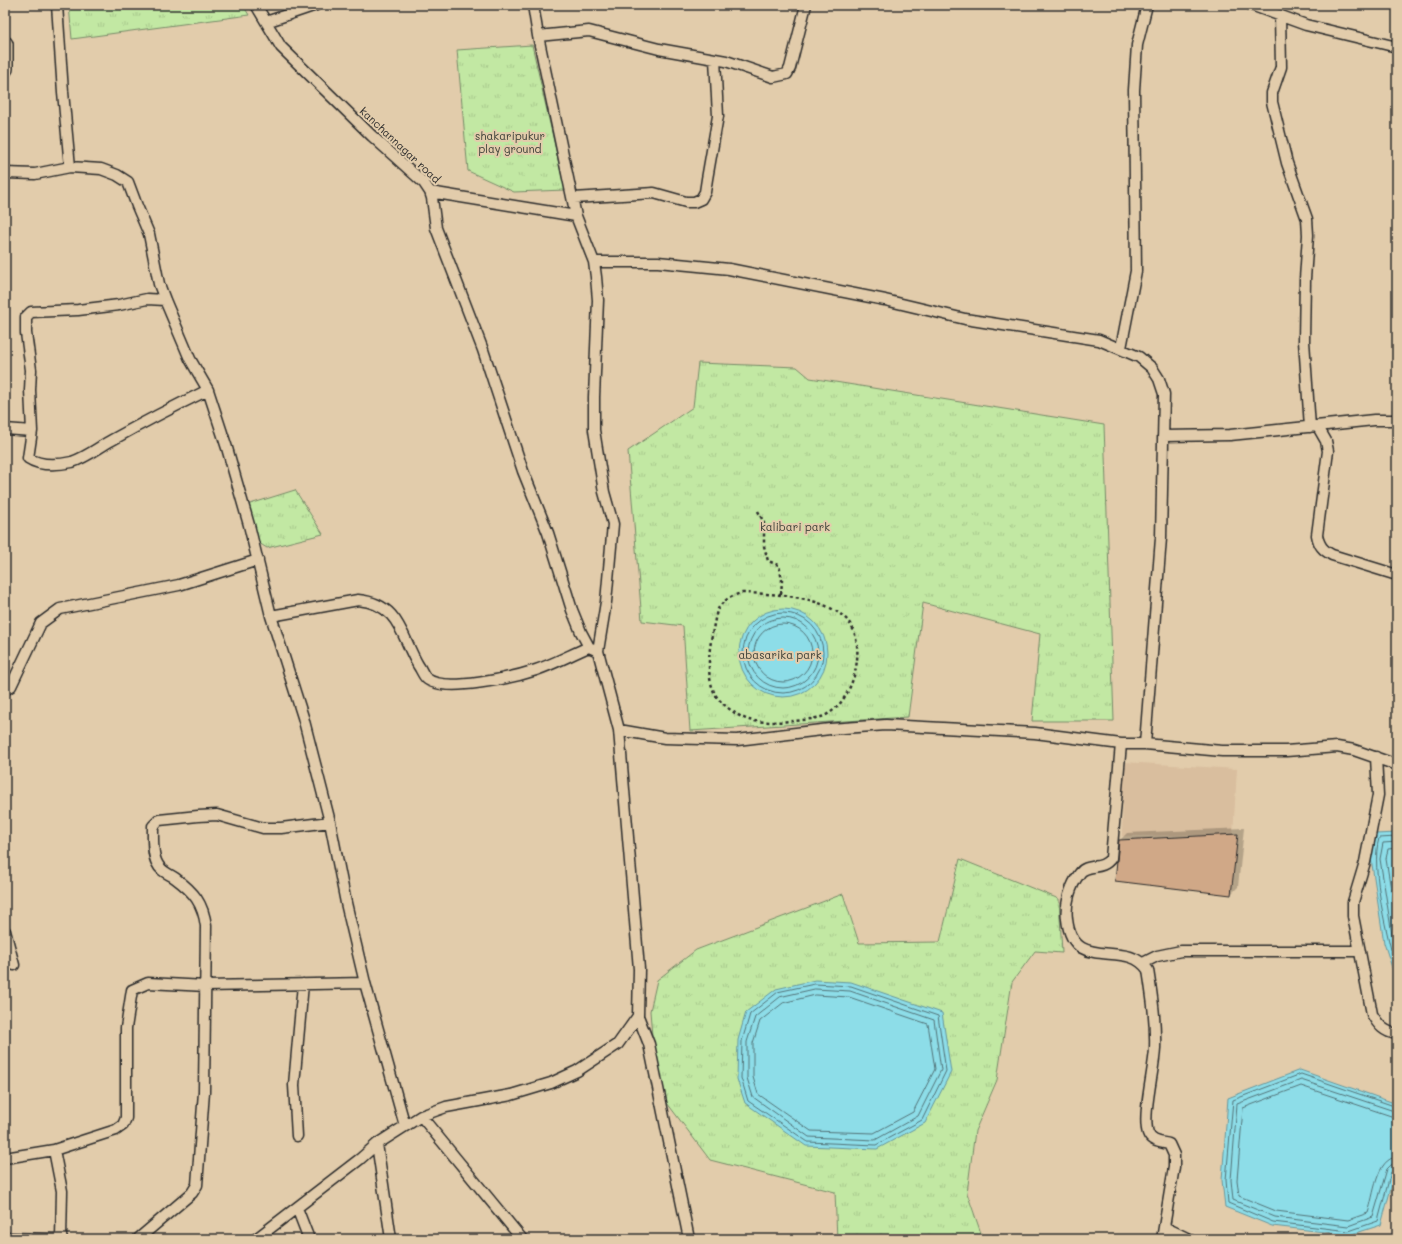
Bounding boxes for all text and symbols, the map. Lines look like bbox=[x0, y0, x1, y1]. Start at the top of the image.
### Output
street label: kanchannagar road bbox=[357, 103, 444, 186]
park label: shakaripukur play ground bbox=[475, 128, 545, 156]
park label: kalibari park bbox=[760, 519, 830, 534]
park label: abasarika park bbox=[738, 647, 822, 662]

